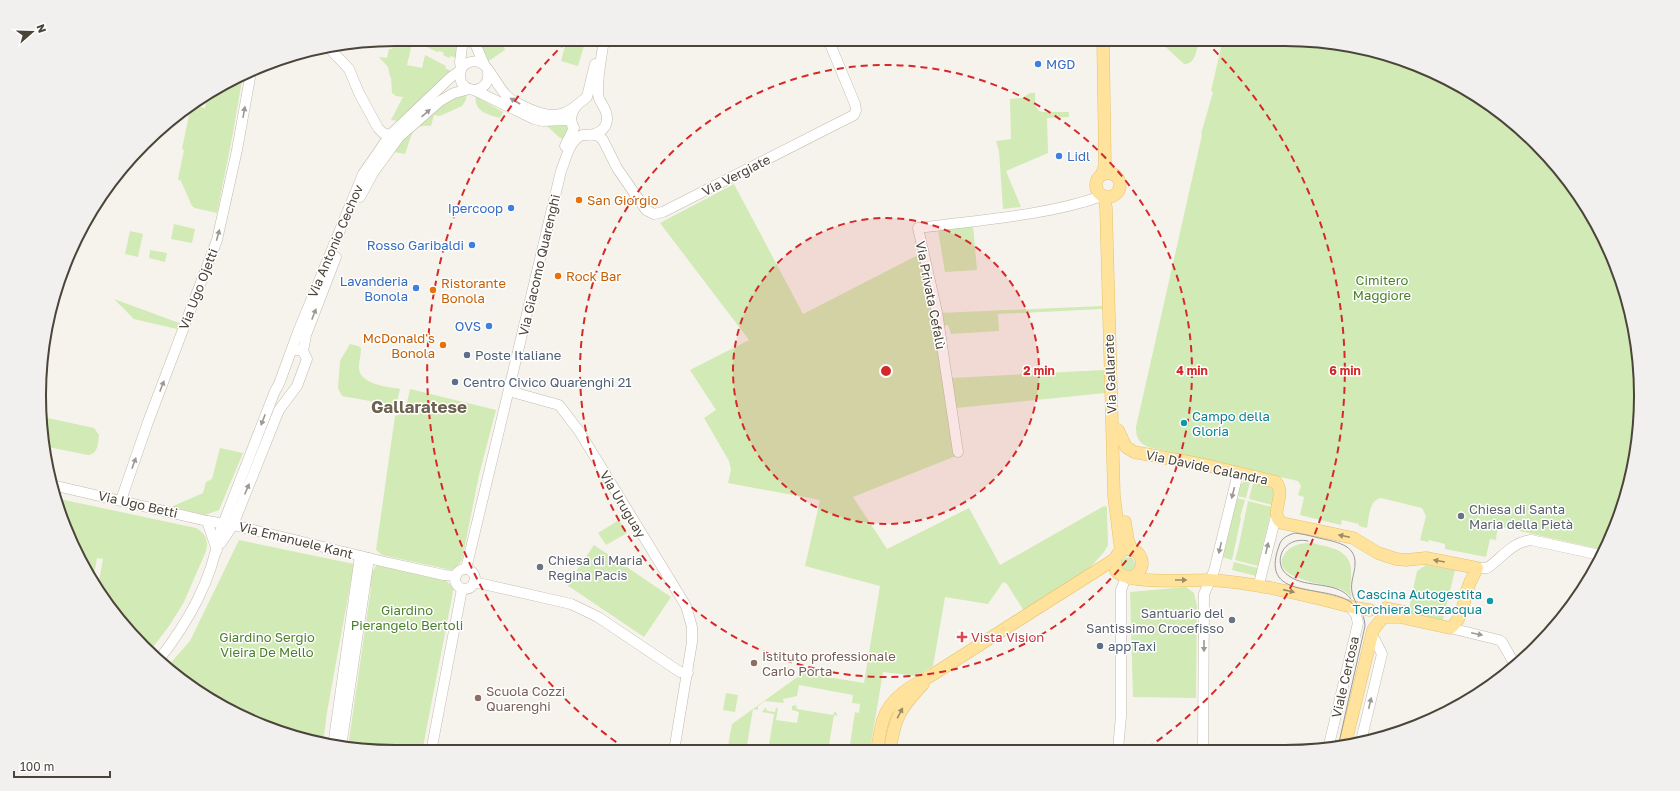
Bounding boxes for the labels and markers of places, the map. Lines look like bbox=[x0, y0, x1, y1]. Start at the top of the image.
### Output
place label: MGD bbox=[1046, 56, 1075, 72]
marker: MGD bbox=[1033, 59, 1043, 69]
place label: Lidl bbox=[1067, 148, 1090, 164]
marker: Lidl bbox=[1054, 151, 1064, 161]
place label: San Giorgio bbox=[587, 192, 659, 208]
marker: San Giorgio bbox=[574, 195, 584, 205]
place label: Ipercoop bbox=[448, 200, 503, 216]
marker: Ipercoop bbox=[506, 203, 516, 213]
place label: Rosso Garibaldi bbox=[367, 237, 464, 253]
marker: Rosso Garibaldi bbox=[467, 240, 477, 250]
place label: Rock Bar bbox=[566, 268, 621, 284]
marker: Rock Bar bbox=[553, 271, 563, 281]
place label: Lavanderia Bonola bbox=[340, 273, 408, 304]
place label: Ristorante Bonola bbox=[441, 275, 506, 306]
marker: Lavanderia Bonola bbox=[411, 283, 421, 293]
marker: Ristorante Bonola bbox=[428, 285, 438, 295]
place label: OVS bbox=[455, 318, 481, 334]
marker: OVS bbox=[484, 321, 494, 331]
place label: McDonald's Bonola bbox=[363, 330, 435, 361]
marker: McDonald's Bonola bbox=[438, 340, 448, 350]
place label: Poste Italiane bbox=[475, 347, 561, 363]
marker: Poste Italiane bbox=[462, 350, 472, 360]
centre of rings bbox=[879, 364, 893, 378]
place label: Centro Civico Quarenghi 21 bbox=[463, 374, 632, 390]
marker: Centro Civico Quarenghi 21 bbox=[450, 377, 460, 387]
place label: Campo della Gloria bbox=[1192, 408, 1270, 439]
marker: Campo della Gloria bbox=[1179, 418, 1189, 428]
place label: Chiesa di Santa Maria della Pietà bbox=[1469, 501, 1573, 532]
marker: Chiesa di Santa Maria della Pietà bbox=[1456, 511, 1466, 521]
place label: Chiesa di Maria Regina Pacis bbox=[548, 552, 643, 583]
marker: Chiesa di Maria Regina Pacis bbox=[535, 562, 545, 572]
place label: Cascina Autogestita Torchiera Senzacqua bbox=[1353, 586, 1482, 617]
marker: Cascina Autogestita Torchiera Senzacqua bbox=[1485, 596, 1495, 606]
place label: Santuario del Santissimo Crocefisso bbox=[1086, 605, 1224, 636]
marker: Santuario del Santissimo Crocefisso bbox=[1227, 615, 1237, 625]
place label: Vista Vision bbox=[971, 629, 1044, 645]
marker: Vista Vision bbox=[956, 631, 968, 643]
place label: appTaxi bbox=[1108, 638, 1156, 654]
marker: appTaxi bbox=[1095, 641, 1105, 651]
place label: Istituto professionale Carlo Porta bbox=[762, 648, 896, 679]
marker: Istituto professionale Carlo Porta bbox=[749, 658, 759, 668]
place label: Scuola Cozzi Quarenghi bbox=[486, 683, 565, 714]
marker: Scuola Cozzi Quarenghi bbox=[473, 693, 483, 703]

